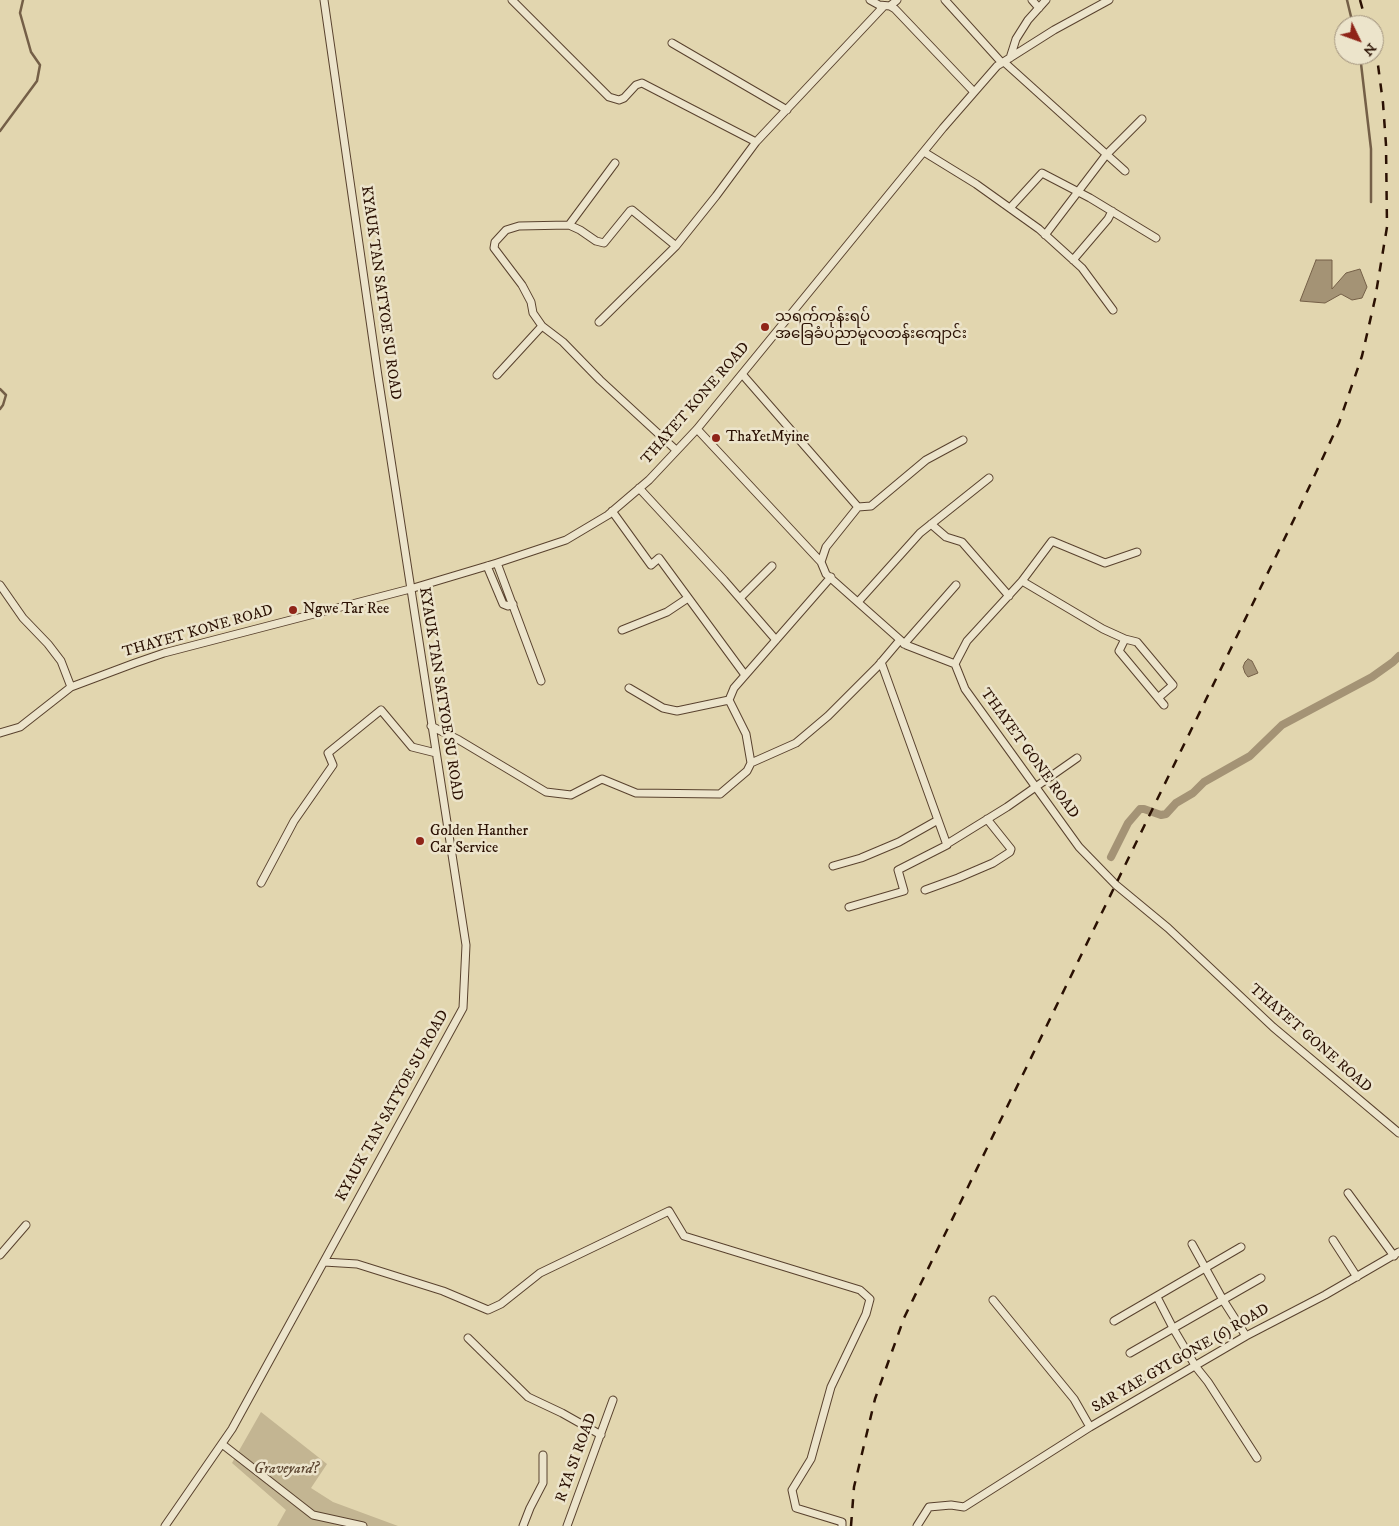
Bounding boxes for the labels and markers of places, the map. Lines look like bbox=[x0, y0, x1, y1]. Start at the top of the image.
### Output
place label: သရက်ကုန်းရပ် အခြေခံပညာမူလတန်းကျောင်း bbox=[775, 309, 967, 344]
marker: သရက်ကုန်းရပ် အခြေခံပညာမူလတန်းကျောင်း bbox=[759, 321, 771, 333]
place label: ThaYetMyine bbox=[726, 429, 809, 447]
marker: ThaYetMyine bbox=[710, 432, 722, 444]
place label: Ngwe Tar Ree bbox=[303, 601, 389, 619]
marker: Ngwe Tar Ree bbox=[287, 604, 299, 616]
place label: Golden Hanther Car Service bbox=[430, 823, 528, 858]
marker: Golden Hanther Car Service bbox=[414, 835, 426, 847]

